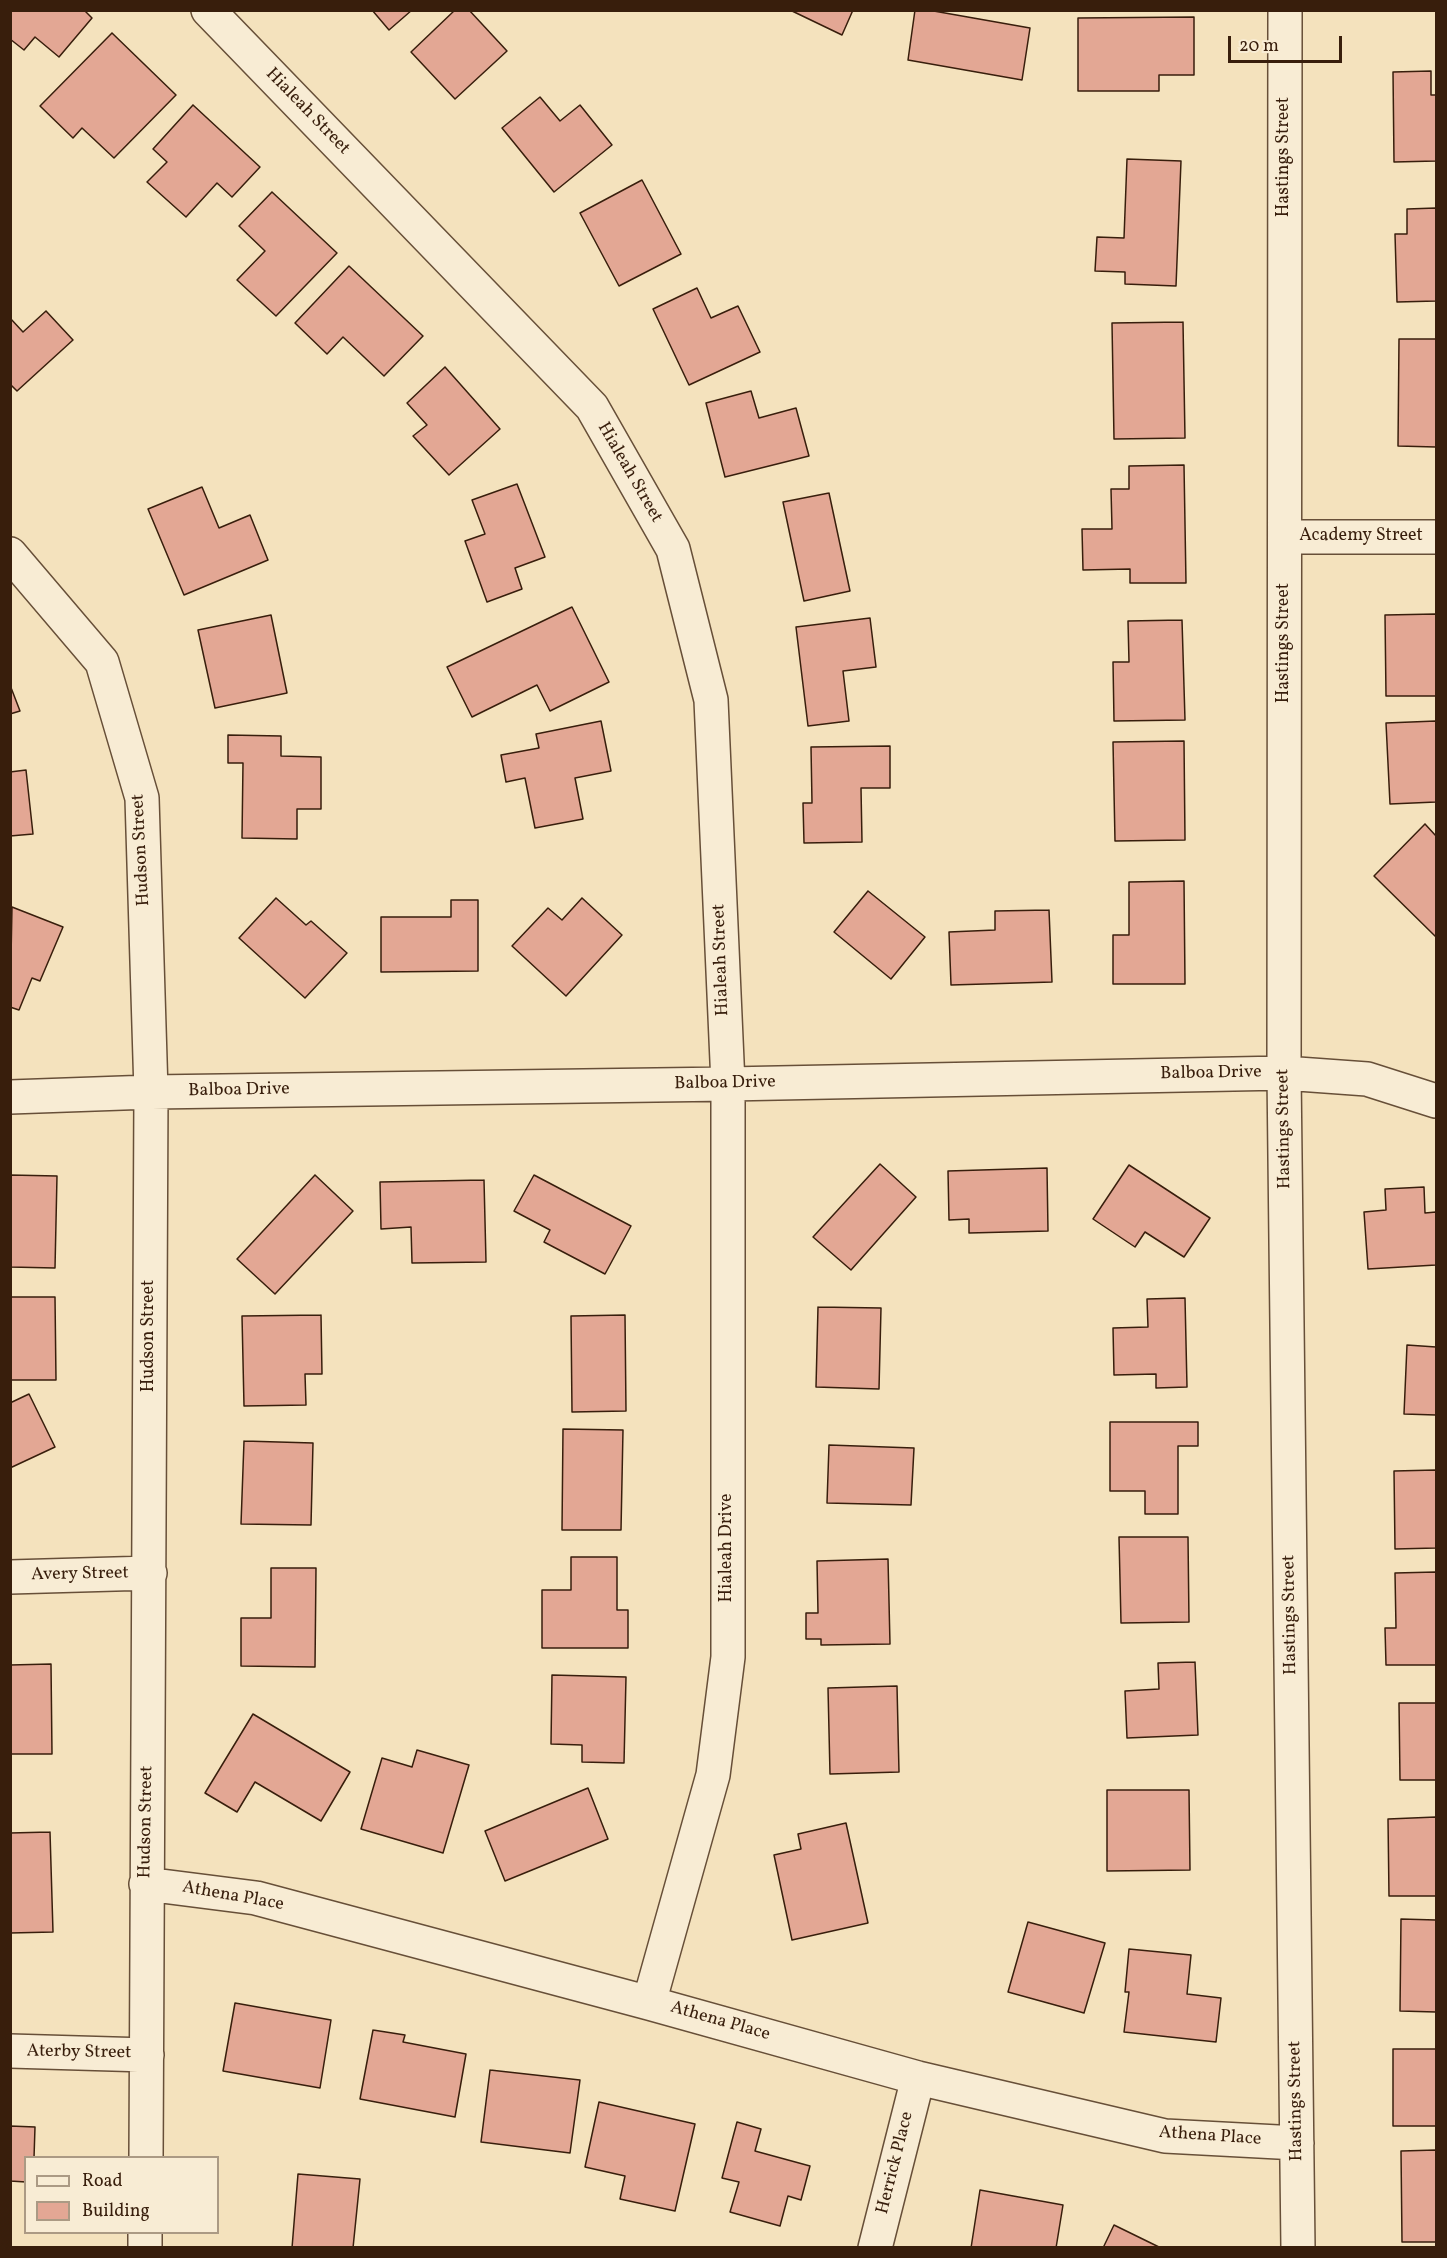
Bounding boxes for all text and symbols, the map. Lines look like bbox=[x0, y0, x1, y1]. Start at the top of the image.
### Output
scale bar bbox=[1231, 24, 1345, 62]
text: 20 m bbox=[1239, 34, 1279, 59]
street label: Hialeah Street bbox=[260, 64, 354, 160]
street label: Hastings Street bbox=[1274, 97, 1296, 217]
street label: Hialeah Street bbox=[592, 419, 666, 527]
street label: Academy Street bbox=[1299, 526, 1423, 548]
street label: Hastings Street bbox=[1274, 583, 1296, 703]
street label: Hudson Street bbox=[128, 793, 156, 907]
street label: Hialeah Street bbox=[709, 903, 735, 1017]
street label: Balboa Drive bbox=[1160, 1062, 1262, 1086]
street label: Hastings Street bbox=[1273, 1069, 1297, 1189]
street label: Balboa Drive bbox=[674, 1072, 776, 1096]
street label: Balboa Drive bbox=[188, 1079, 290, 1103]
street label: Hudson Street bbox=[139, 1280, 161, 1392]
street label: Hialeah Drive bbox=[717, 1493, 739, 1603]
street label: Hastings Street bbox=[1279, 1555, 1303, 1675]
street label: Avery Street bbox=[31, 1563, 129, 1587]
street label: Hudson Street bbox=[135, 1765, 159, 1879]
street label: Athena Place bbox=[181, 1877, 285, 1917]
street label: Athena Place bbox=[668, 1997, 772, 2047]
street label: Aterby Street bbox=[26, 2041, 132, 2065]
street label: Hastings Street bbox=[1285, 2041, 1309, 2161]
street label: Herrick Place bbox=[873, 2109, 919, 2217]
street label: Athena Place bbox=[1158, 2123, 1262, 2151]
legend bbox=[24, 2156, 219, 2234]
text: Road bbox=[82, 2169, 123, 2194]
text: Building bbox=[82, 2199, 150, 2224]

